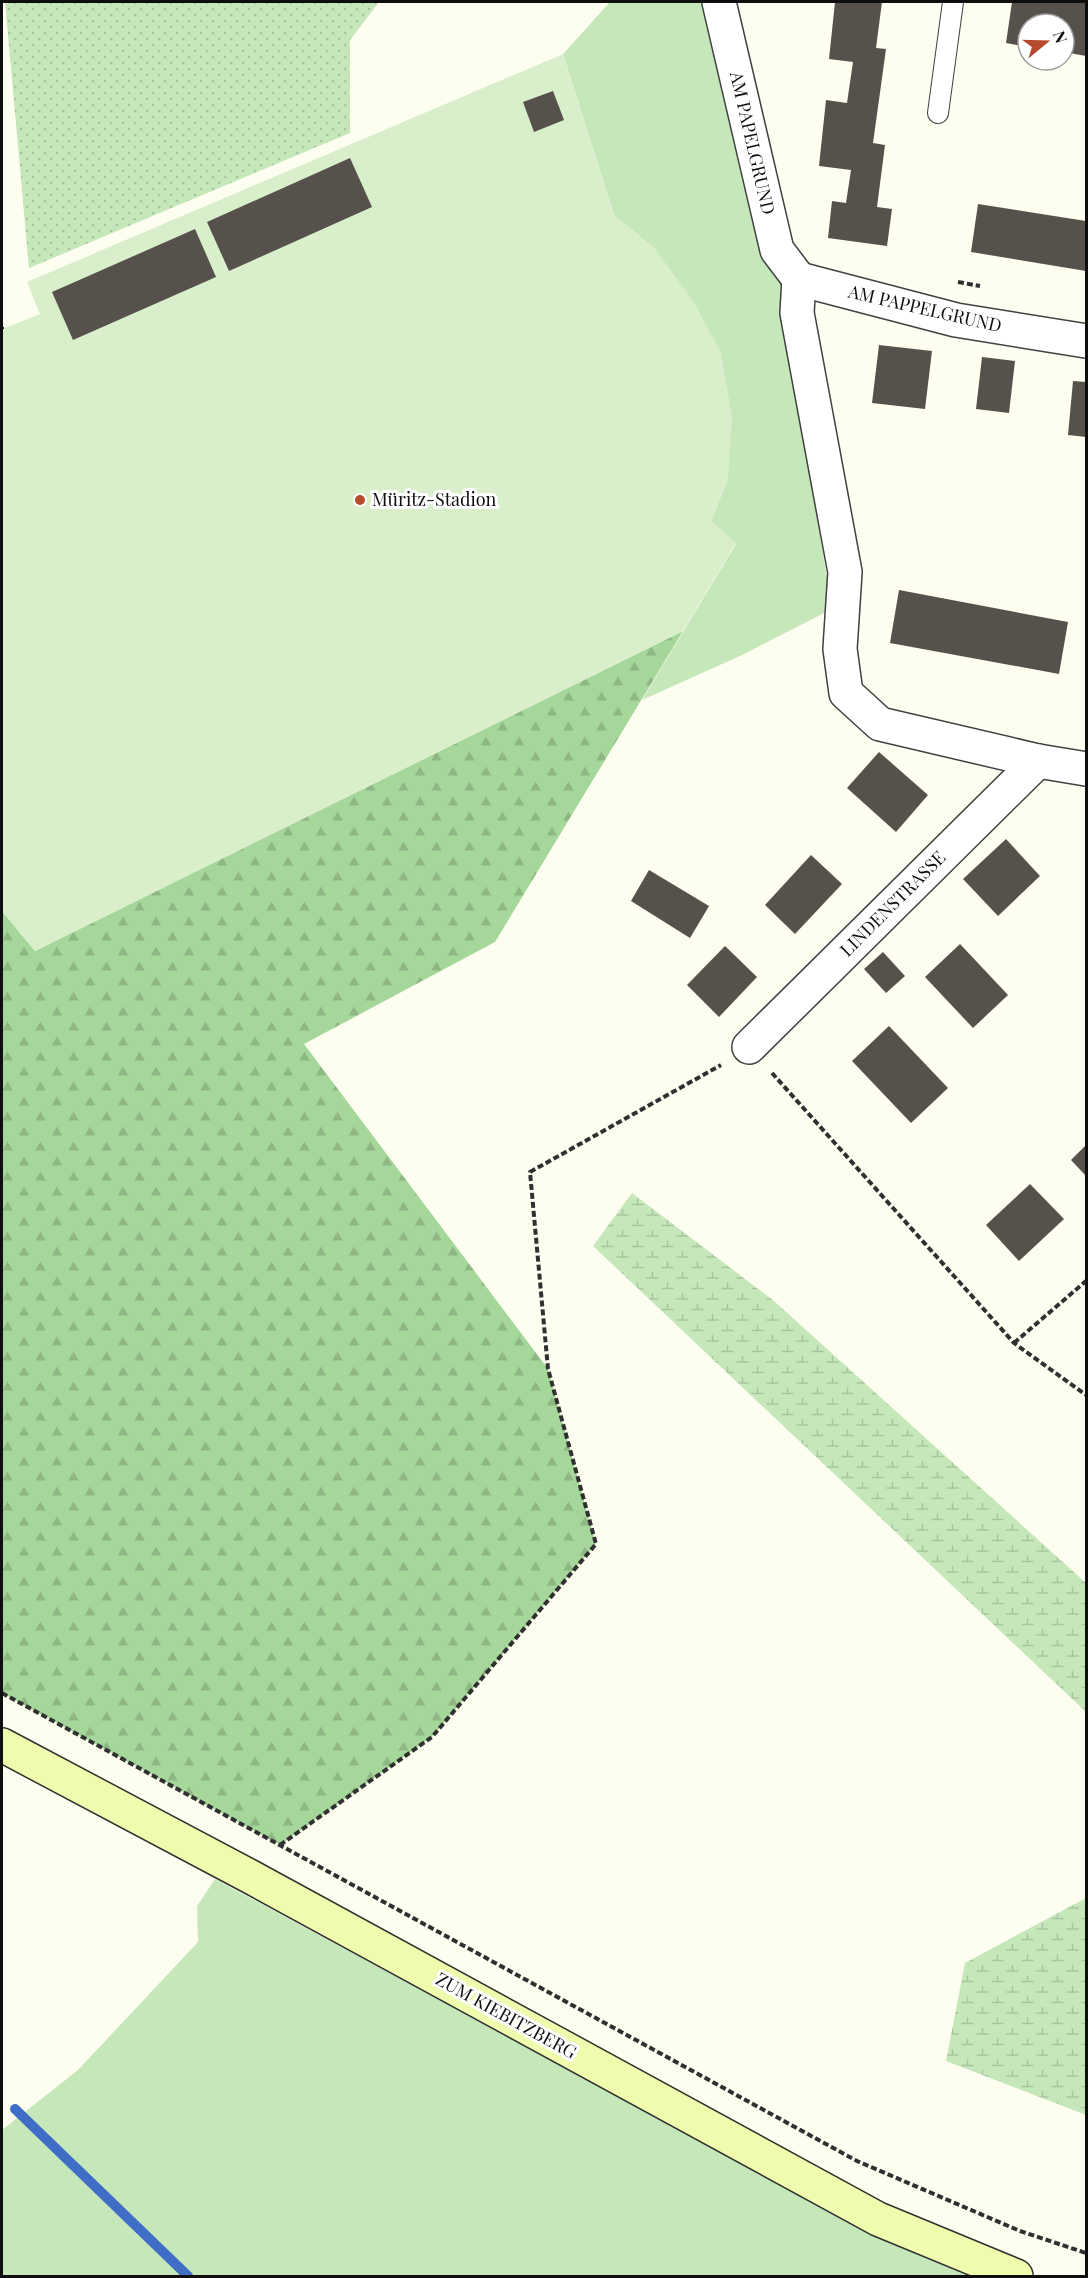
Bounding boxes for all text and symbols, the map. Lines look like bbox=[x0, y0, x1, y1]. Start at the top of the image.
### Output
north arrow bbox=[1016, 12, 1076, 72]
text: N bbox=[1049, 28, 1073, 46]
street label: AM PAPELGRUND bbox=[725, 68, 781, 217]
street label: AM PAPPELGRUND bbox=[845, 278, 1004, 337]
place label: Müritz-Stadion bbox=[372, 487, 497, 511]
marker: Müritz-Stadion bbox=[353, 493, 367, 507]
street label: LINDENSTRASSE bbox=[834, 845, 950, 961]
street label: ZUM KIEBITZBERG bbox=[432, 1966, 581, 2064]

